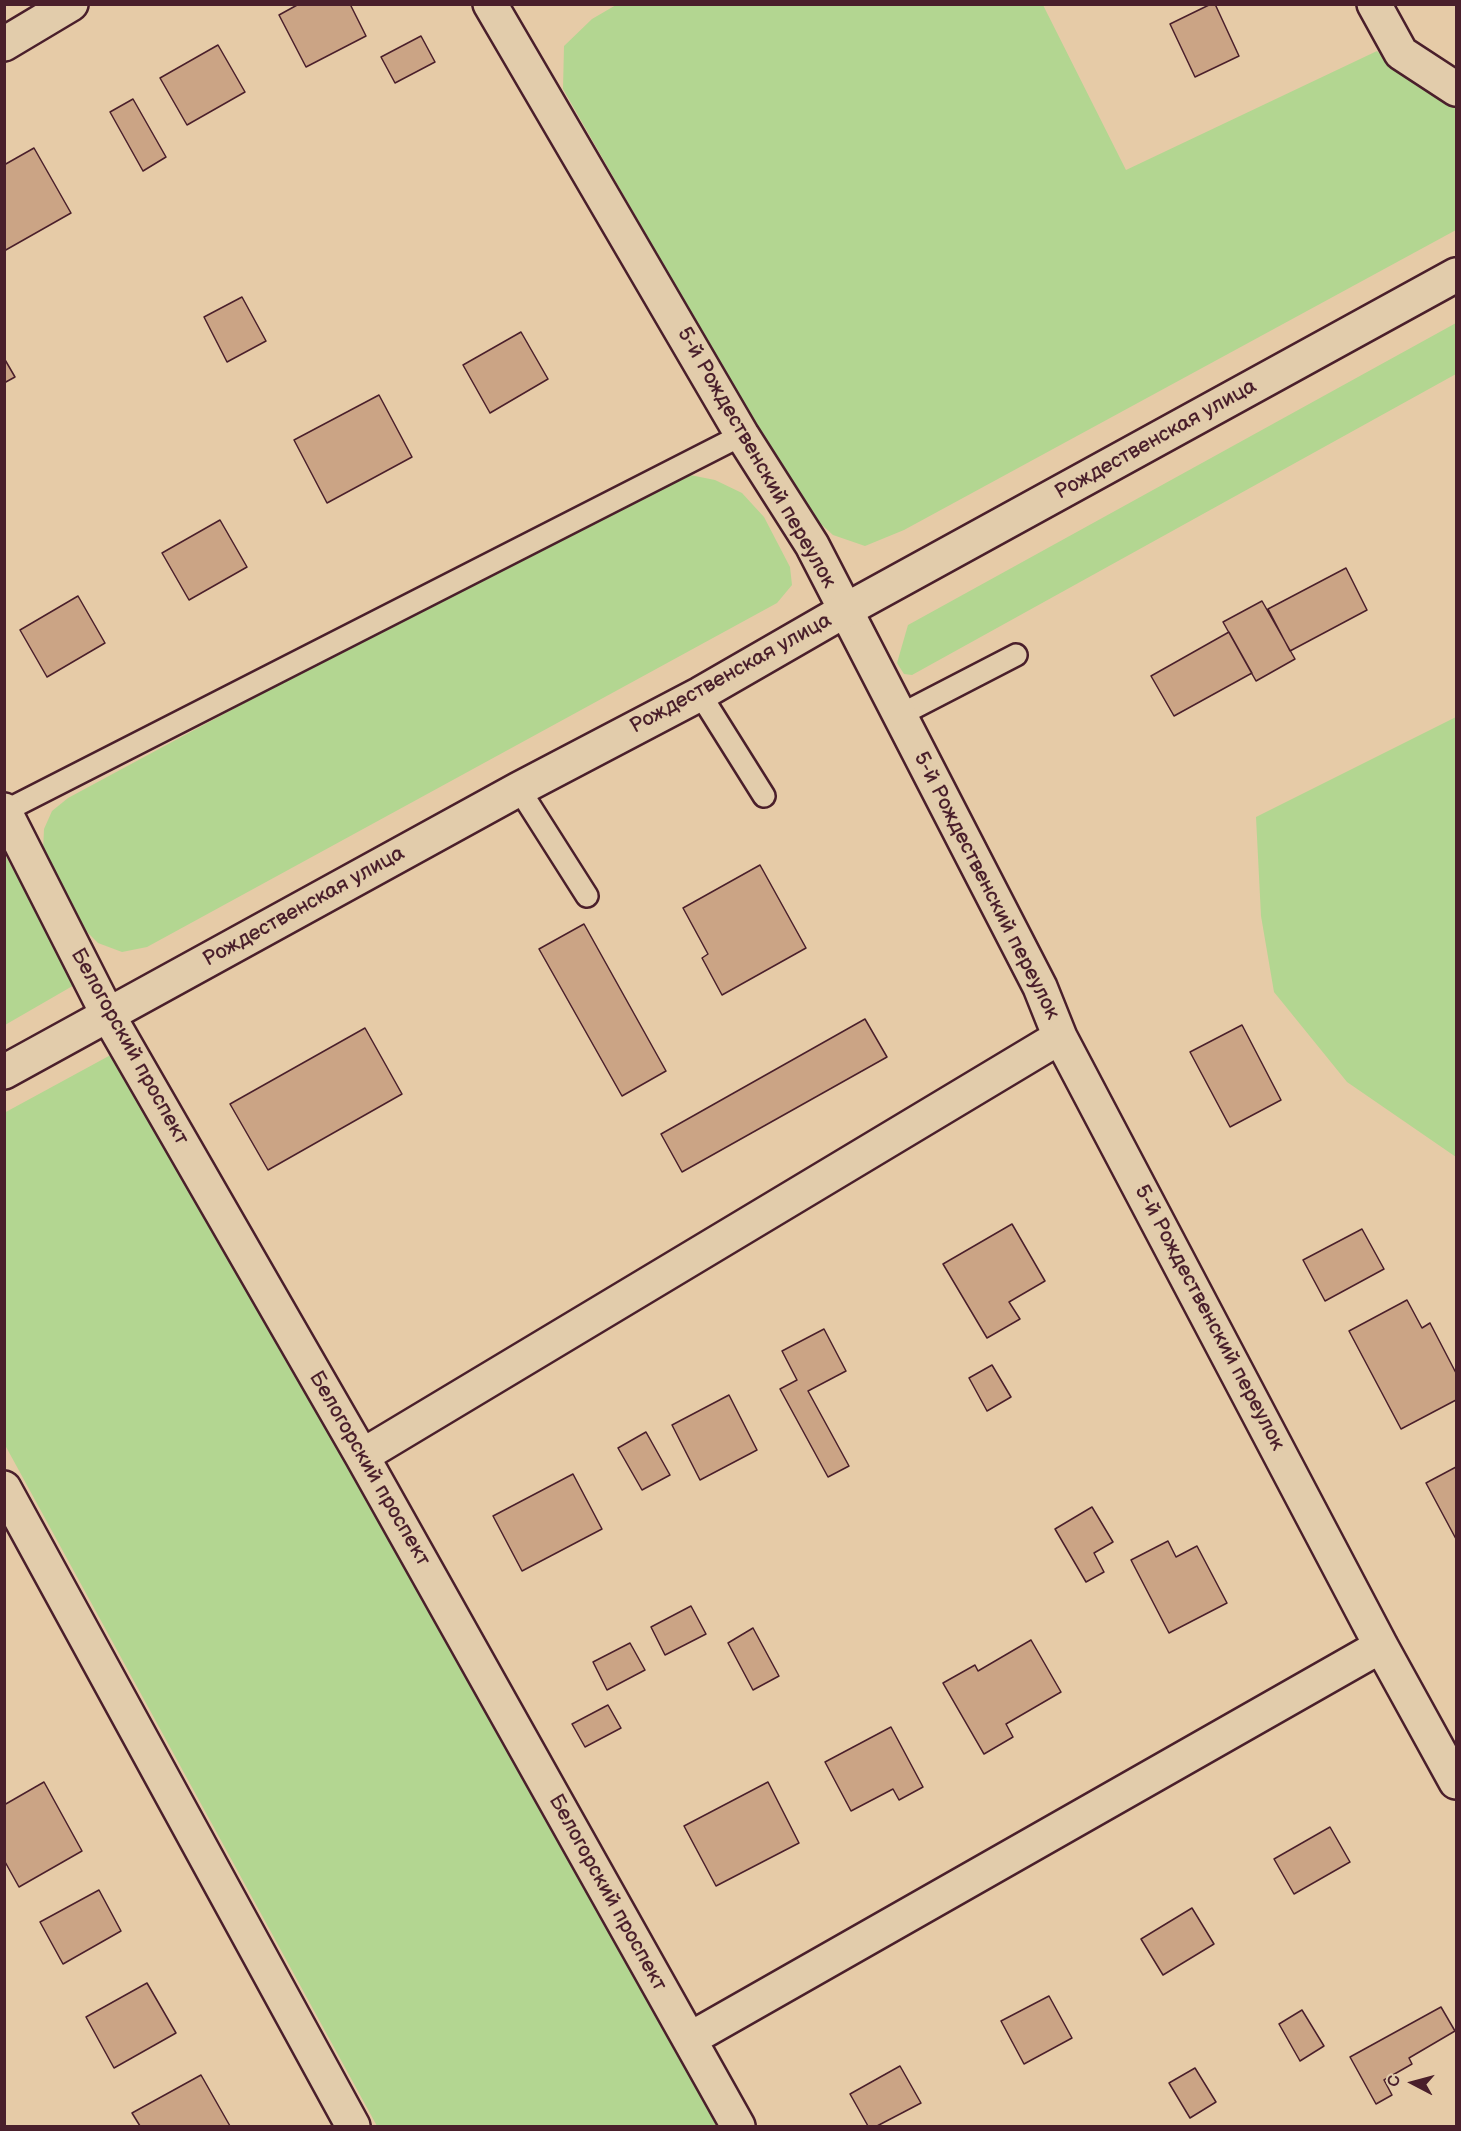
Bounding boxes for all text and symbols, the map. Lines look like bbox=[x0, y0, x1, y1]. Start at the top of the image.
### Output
street label: 5-й Рождественский переулок bbox=[671, 323, 841, 593]
street label: Рождественская улица bbox=[1051, 374, 1261, 506]
street label: Рождественская улица bbox=[626, 608, 836, 740]
street label: 5-й Рождественский переулок bbox=[907, 748, 1065, 1024]
street label: Рождественская улица bbox=[199, 841, 409, 973]
street label: Белогорский проспект bbox=[65, 944, 193, 1150]
street label: 5-й Рождественский переулок bbox=[1128, 1181, 1290, 1455]
street label: Белогорский проспект bbox=[303, 1367, 435, 1571]
street label: Белогорский проспект bbox=[543, 1790, 671, 1996]
north arrow bbox=[1383, 2053, 1443, 2113]
text: С bbox=[1385, 2075, 1405, 2088]

